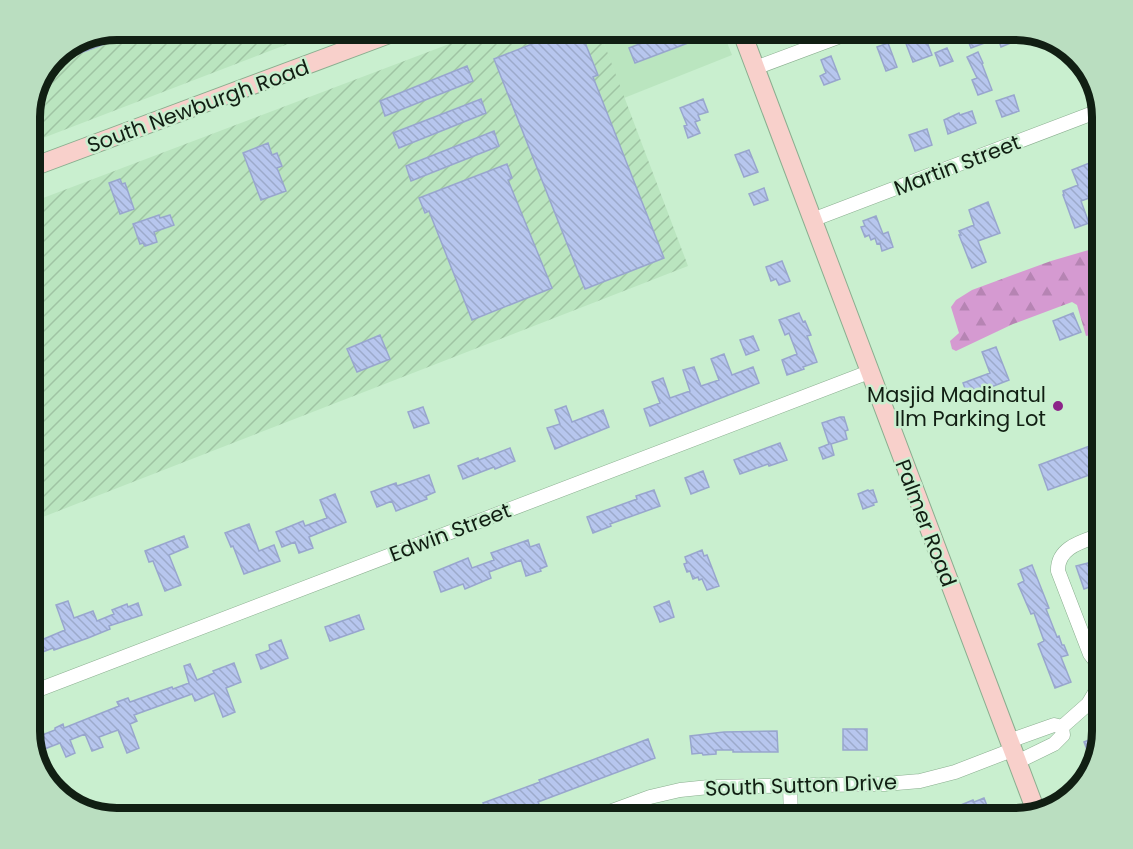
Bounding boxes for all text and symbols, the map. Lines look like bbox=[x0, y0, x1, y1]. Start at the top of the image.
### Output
street label: South Newburgh Road bbox=[83, 52, 313, 160]
street label: Martin Street bbox=[890, 128, 1024, 202]
place label: Masjid Madinatul Ilm Parking Lot bbox=[867, 380, 1046, 433]
marker: Masjid Madinatul Ilm Parking Lot bbox=[1051, 399, 1065, 413]
street label: Palmer Road bbox=[888, 455, 964, 591]
street label: Edwin Street bbox=[385, 496, 515, 568]
street label: South Sutton Drive bbox=[705, 767, 897, 803]

